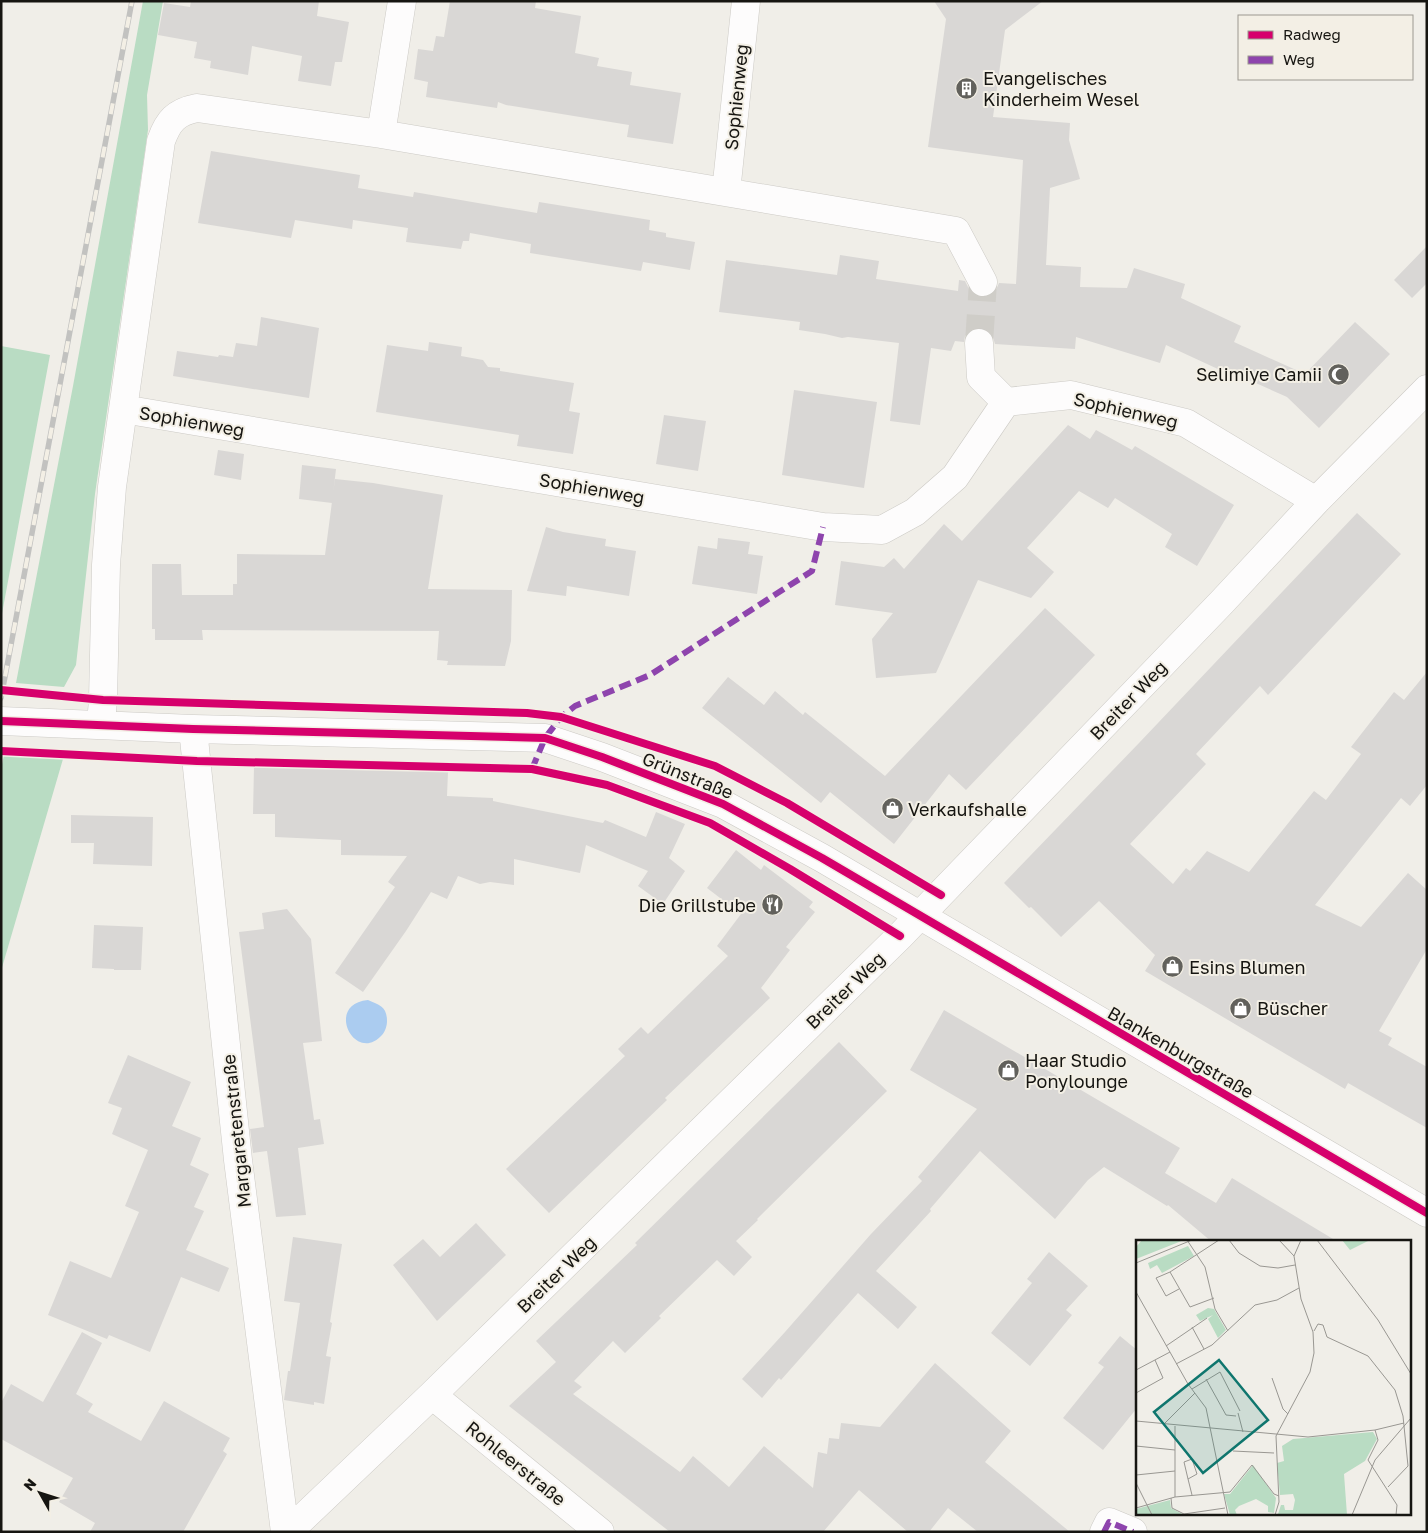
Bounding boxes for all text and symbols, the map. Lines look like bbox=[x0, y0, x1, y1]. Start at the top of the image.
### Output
legend bbox=[1238, 15, 1413, 80]
text: Radweg bbox=[1283, 25, 1341, 43]
street label: Sophienweg bbox=[719, 43, 753, 151]
text: Weg bbox=[1283, 50, 1315, 68]
place label: Evangelisches Kinderheim Wesel bbox=[983, 67, 1140, 110]
building icon: Evangelisches Kinderheim Wesel bbox=[955, 76, 979, 100]
mosque icon: Selimiye Camii bbox=[1326, 362, 1350, 386]
place label: Selimiye Camii bbox=[1196, 363, 1322, 385]
street label: Sophienweg bbox=[1072, 387, 1180, 433]
street label: Sophienweg bbox=[138, 401, 246, 441]
street label: Sophienweg bbox=[538, 468, 646, 508]
street label: Breiter Weg bbox=[1085, 656, 1171, 744]
street label: Grünstraße bbox=[639, 747, 737, 803]
shop icon: Verkaufshalle bbox=[880, 797, 904, 821]
place label: Verkaufshalle bbox=[908, 798, 1027, 820]
restaurant icon: Die Grillstube bbox=[760, 893, 784, 917]
place label: Die Grillstube bbox=[638, 894, 756, 916]
street label: Breiter Weg bbox=[801, 947, 889, 1033]
shop icon: Esins Blumen bbox=[1161, 955, 1185, 979]
place label: Esins Blumen bbox=[1189, 956, 1306, 978]
shop icon: Büscher bbox=[1229, 996, 1253, 1020]
place label: Büscher bbox=[1257, 997, 1328, 1019]
street label: Blankenburgstraße bbox=[1104, 1001, 1258, 1103]
place label: Haar Studio Ponylounge bbox=[1025, 1049, 1128, 1092]
street label: Margaretenstraße bbox=[217, 1053, 255, 1209]
shop icon: Haar Studio Ponylounge bbox=[997, 1058, 1021, 1082]
street label: Breiter Weg bbox=[512, 1231, 600, 1317]
inset map bbox=[1136, 1240, 1410, 1516]
street label: Rohleerstraße bbox=[462, 1416, 570, 1510]
north arrow bbox=[15, 1468, 65, 1518]
text: N bbox=[20, 1475, 39, 1494]

